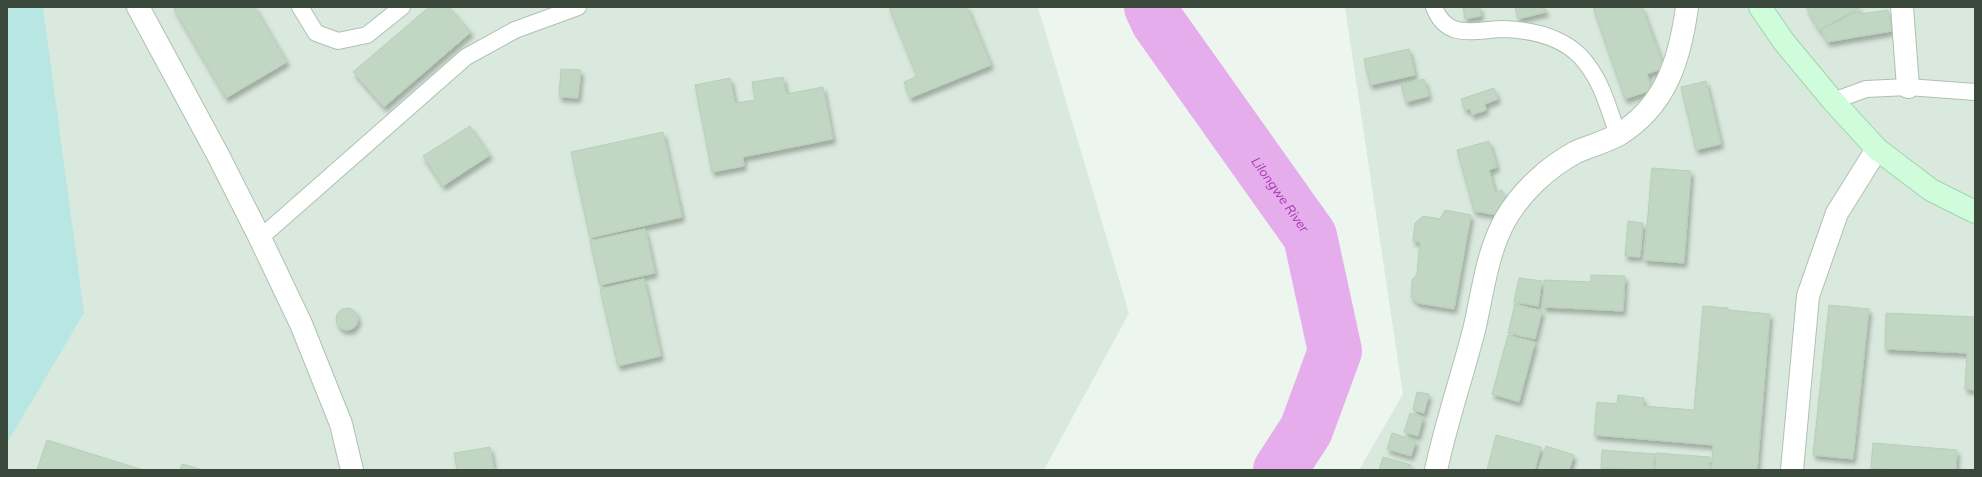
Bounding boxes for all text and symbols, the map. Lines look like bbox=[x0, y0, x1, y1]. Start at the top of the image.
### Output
water label: Lilongwe River bbox=[1248, 154, 1313, 236]

